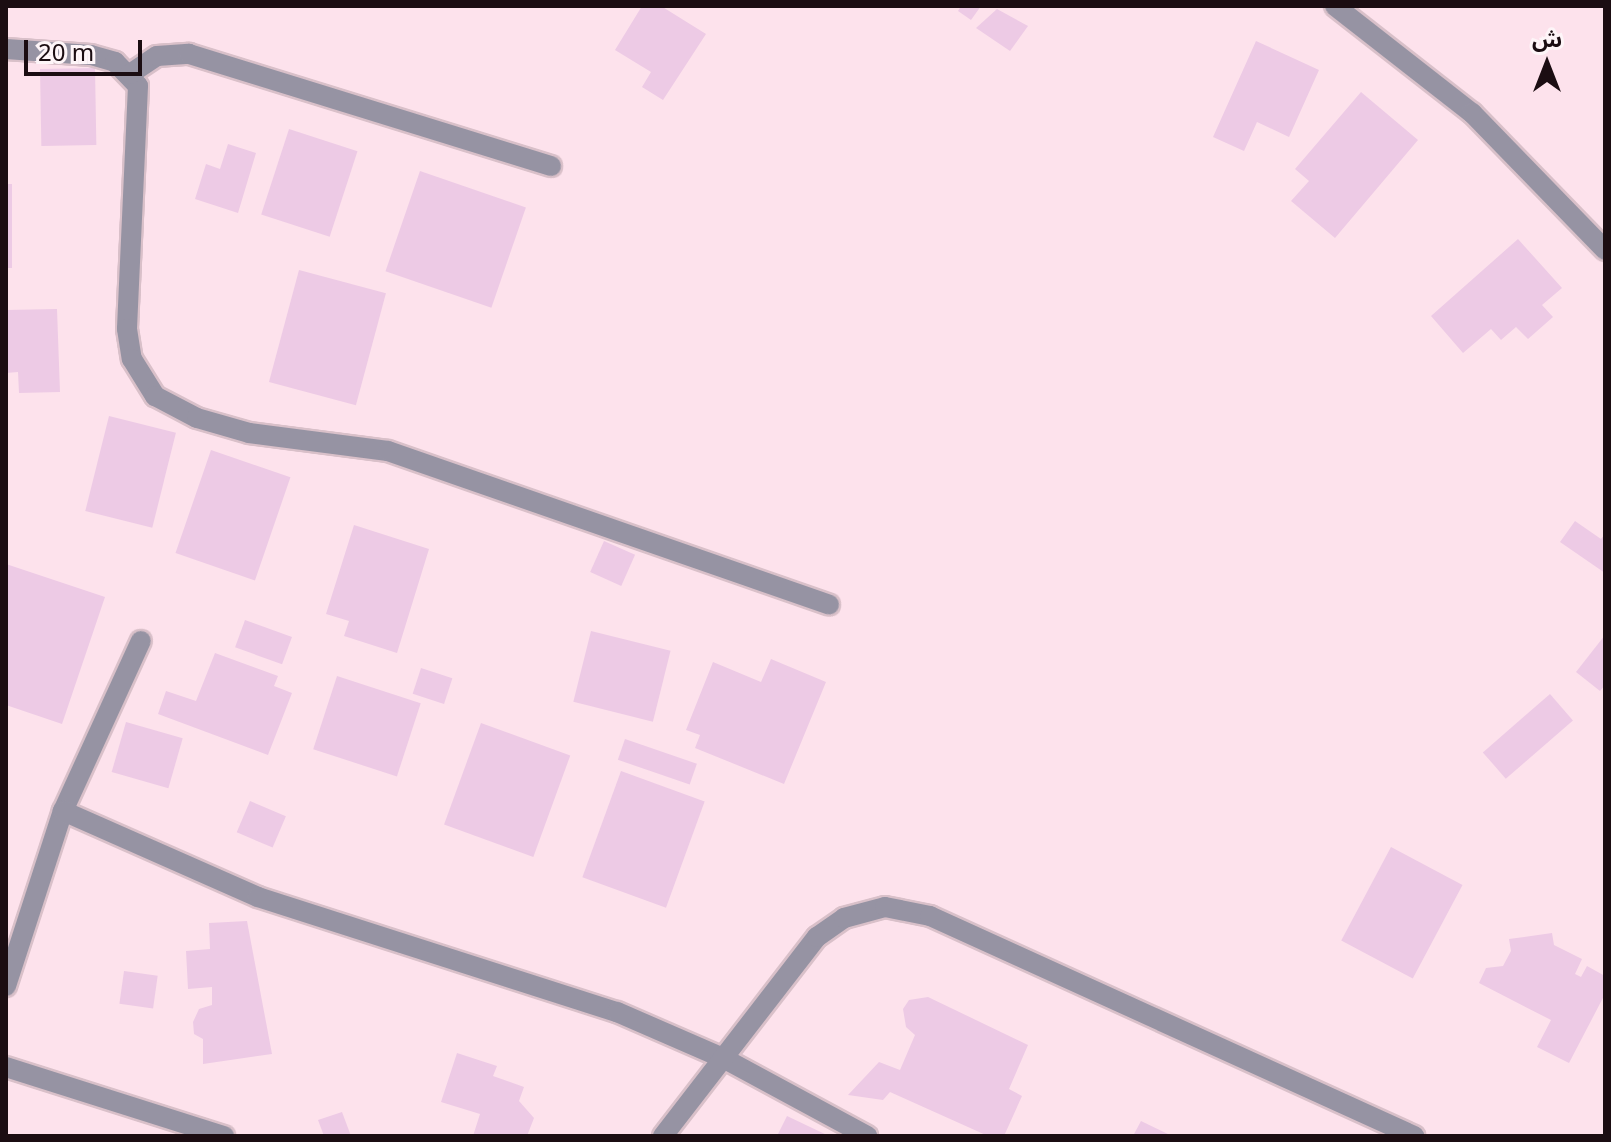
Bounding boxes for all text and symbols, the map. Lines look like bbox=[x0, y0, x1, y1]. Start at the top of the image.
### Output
text: ش bbox=[1532, 17, 1562, 63]
scale bar bbox=[28, 24, 146, 74]
north arrow bbox=[1507, 24, 1587, 104]
text: 20 m bbox=[38, 28, 94, 79]

